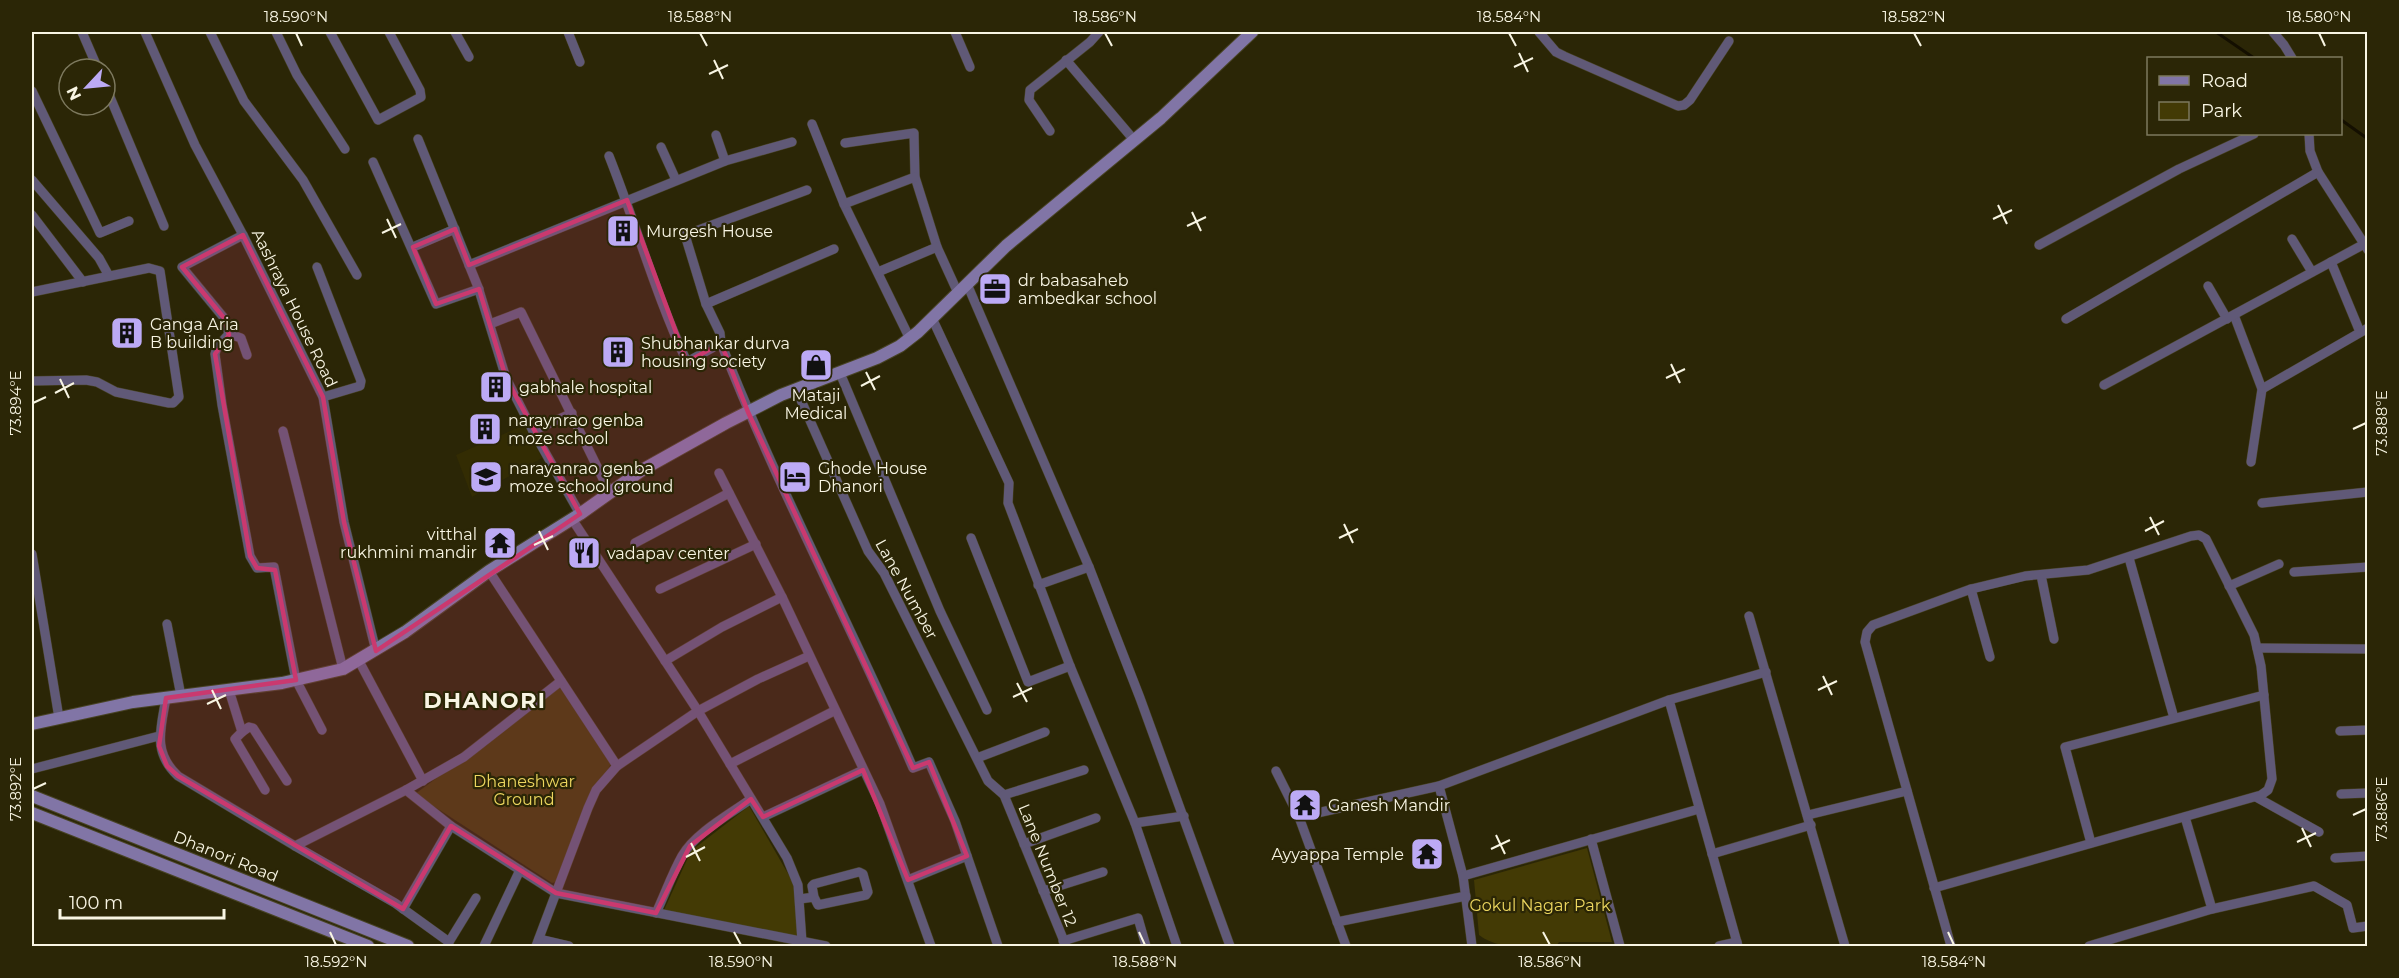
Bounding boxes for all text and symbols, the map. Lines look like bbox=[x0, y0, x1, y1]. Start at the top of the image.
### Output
text: 18.590°N bbox=[264, 7, 328, 26]
text: 18.588°N bbox=[668, 7, 732, 26]
text: 18.586°N bbox=[1073, 7, 1137, 26]
text: 18.584°N bbox=[1477, 7, 1541, 26]
text: 18.582°N bbox=[1882, 7, 1946, 26]
text: 18.580°N bbox=[2287, 7, 2351, 26]
north arrow bbox=[57, 57, 117, 117]
legend bbox=[2147, 57, 2342, 135]
text: Road bbox=[2201, 70, 2248, 92]
text: N bbox=[63, 83, 85, 103]
text: Park bbox=[2201, 100, 2242, 122]
building icon: Murgesh House bbox=[605, 213, 641, 249]
place label: Murgesh House bbox=[646, 222, 773, 241]
street label: Aashraya House Road bbox=[248, 226, 341, 390]
office icon: dr babasaheb ambedkar school bbox=[977, 271, 1013, 307]
place label: dr babasaheb ambedkar school bbox=[1018, 271, 1157, 308]
building icon: Ganga Aria B building bbox=[109, 315, 145, 351]
place label: Ganga Aria B building bbox=[150, 315, 239, 352]
building icon: Shubhankar durva housing society bbox=[600, 334, 636, 370]
place label: Shubhankar durva housing society bbox=[641, 334, 790, 371]
shop icon: Mataji Medical bbox=[798, 347, 834, 383]
building icon: gabhale hospital bbox=[478, 369, 514, 405]
text: 73.894°E bbox=[6, 371, 25, 435]
place label: gabhale hospital bbox=[519, 378, 652, 397]
place label: Mataji Medical bbox=[785, 386, 847, 423]
text: 73.888°E bbox=[2372, 390, 2391, 456]
building icon: naraynrao genba moze school bbox=[467, 411, 503, 447]
place label: naraynrao genba moze school bbox=[508, 411, 644, 448]
school or university icon: narayanrao genba moze school ground bbox=[468, 459, 504, 495]
place label: narayanrao genba moze school ground bbox=[509, 459, 673, 496]
hotel icon: Ghode House Dhanori bbox=[777, 459, 813, 495]
place label: Ghode House Dhanori bbox=[818, 459, 927, 496]
place label: vitthal rukhmini mandir bbox=[340, 525, 477, 562]
temple icon: vitthal rukhmini mandir bbox=[482, 525, 518, 561]
restaurant icon: vadapav center bbox=[566, 535, 602, 571]
street label: Lane Number bbox=[871, 536, 942, 642]
place label: vadapav center bbox=[607, 544, 730, 563]
district label: DHANORI bbox=[423, 687, 547, 714]
text: 73.892°E bbox=[6, 757, 25, 821]
park label: Dhaneshwar Ground bbox=[473, 772, 575, 809]
text: 73.886°E bbox=[2372, 777, 2391, 841]
temple icon: Ganesh Mandir bbox=[1287, 787, 1323, 823]
place label: Ganesh Mandir bbox=[1328, 796, 1450, 815]
street label: Lane Number 12 bbox=[1014, 801, 1081, 929]
street label: Dhanori Road bbox=[171, 827, 281, 886]
temple icon: Ayyappa Temple bbox=[1409, 836, 1445, 872]
place label: Ayyappa Temple bbox=[1271, 845, 1404, 864]
scale bar bbox=[60, 882, 224, 920]
text: 100 m bbox=[69, 892, 123, 914]
park label: Gokul Nagar Park bbox=[1469, 896, 1611, 915]
text: 18.592°N bbox=[305, 952, 367, 971]
text: 18.590°N bbox=[709, 952, 773, 971]
text: 18.588°N bbox=[1113, 952, 1177, 971]
text: 18.586°N bbox=[1518, 952, 1582, 971]
text: 18.584°N bbox=[1922, 952, 1986, 971]

